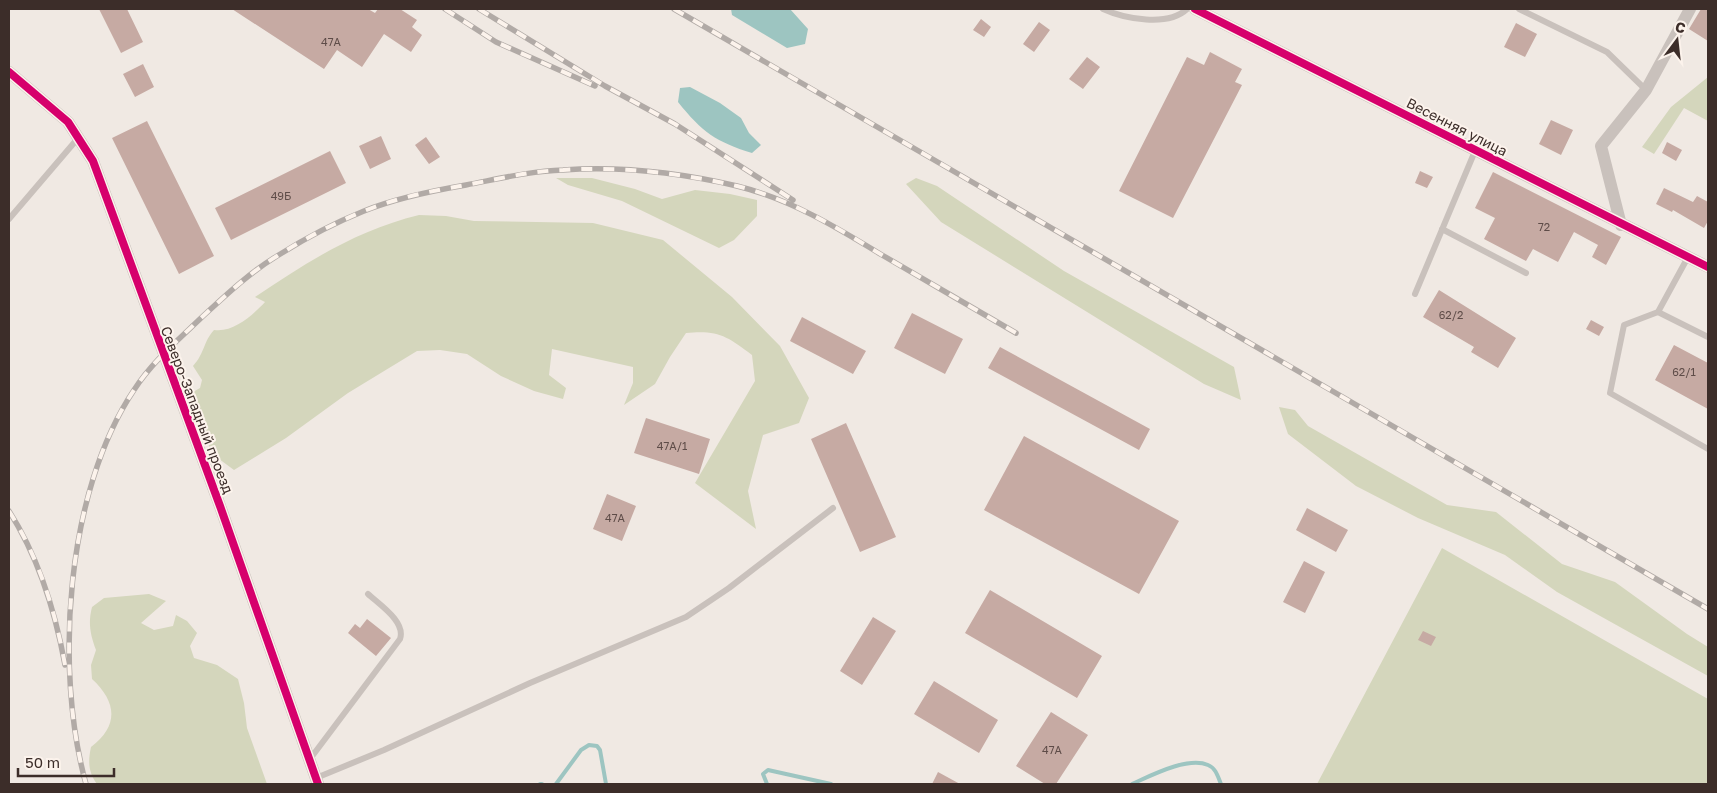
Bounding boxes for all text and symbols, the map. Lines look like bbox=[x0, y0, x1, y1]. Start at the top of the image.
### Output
north arrow bbox=[1652, 15, 1702, 65]
text: С bbox=[1673, 17, 1688, 36]
house number: 47А bbox=[321, 35, 342, 48]
street label: Весенняя улица bbox=[1404, 94, 1510, 159]
house number: 49Б bbox=[271, 189, 291, 202]
house number: 72 bbox=[1538, 220, 1550, 233]
house number: 62/2 bbox=[1439, 308, 1463, 321]
street label: Северо-Западный проезд bbox=[158, 324, 237, 496]
house number: 62/1 bbox=[1672, 365, 1696, 378]
house number: 47А/1 bbox=[657, 439, 687, 452]
house number: 47А bbox=[605, 511, 626, 524]
house number: 47А bbox=[1042, 743, 1063, 756]
scale bar bbox=[18, 746, 114, 778]
text: 50 m bbox=[25, 753, 60, 771]

